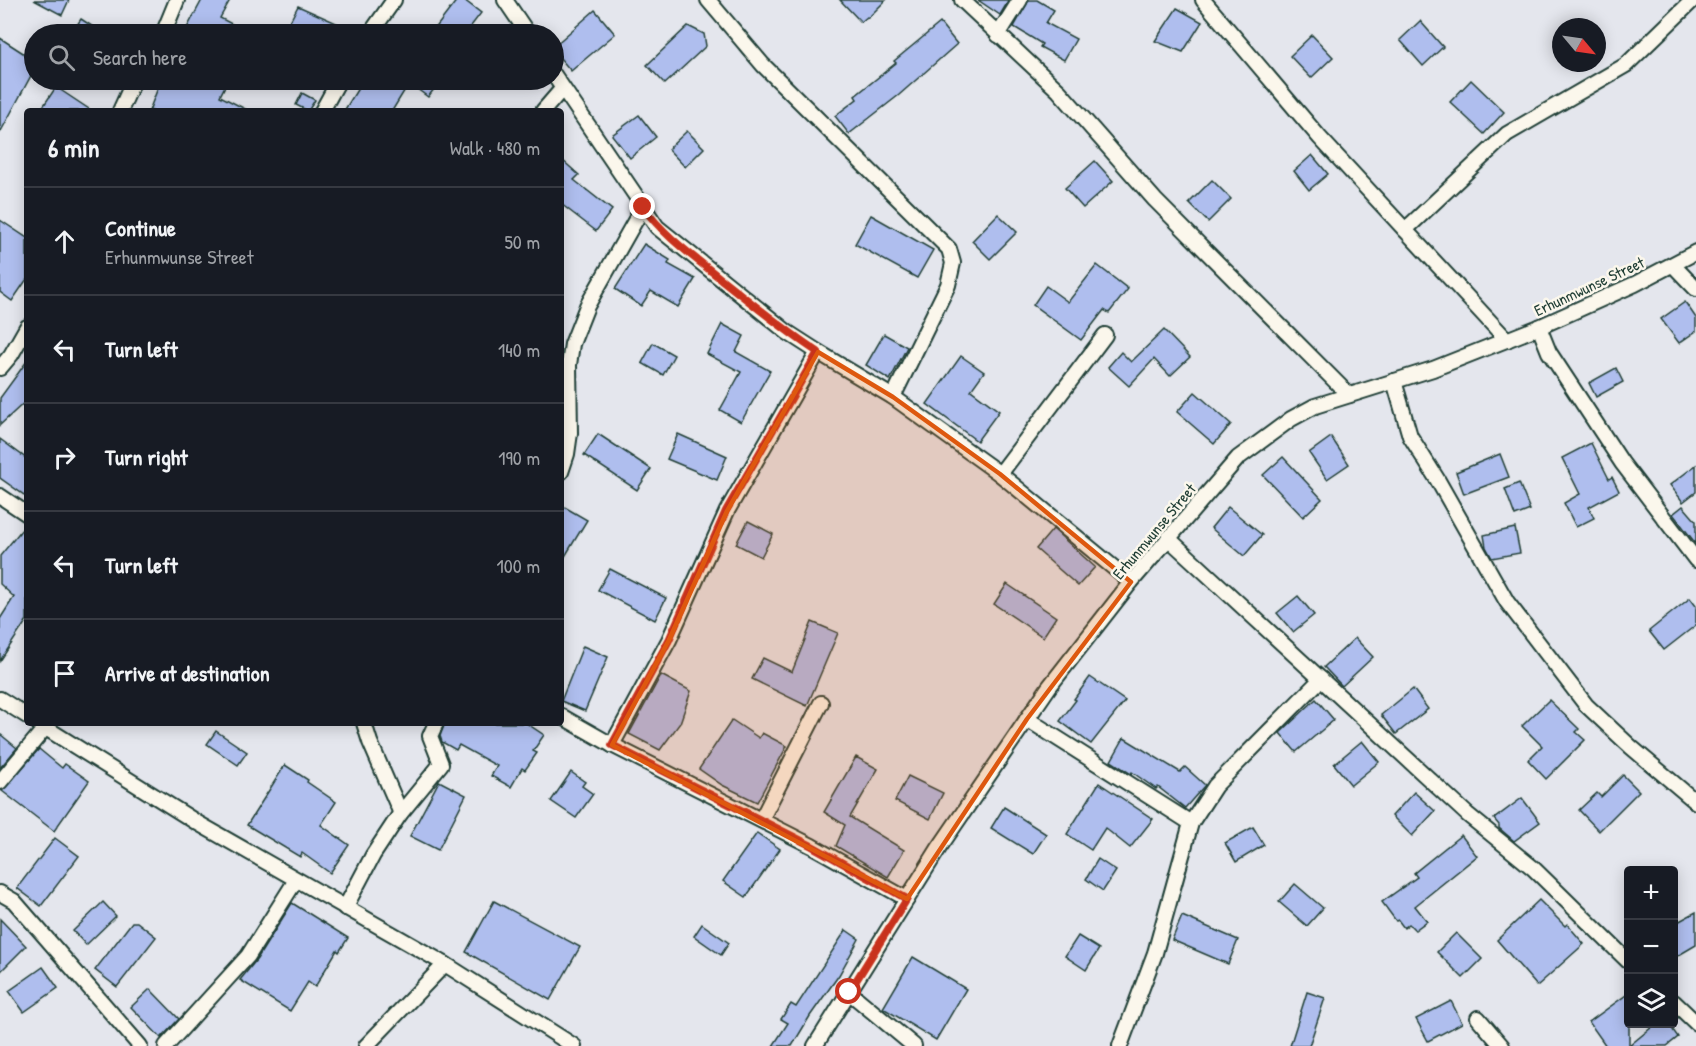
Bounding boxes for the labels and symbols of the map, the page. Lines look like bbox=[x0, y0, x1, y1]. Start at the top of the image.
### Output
north arrow bbox=[1552, 18, 1606, 72]
route end bbox=[629, 193, 655, 219]
street label: Erhunmwunse Street bbox=[1530, 251, 1648, 321]
street label: Erhunmwunse Street bbox=[1107, 478, 1201, 584]
route start bbox=[835, 978, 861, 1004]

